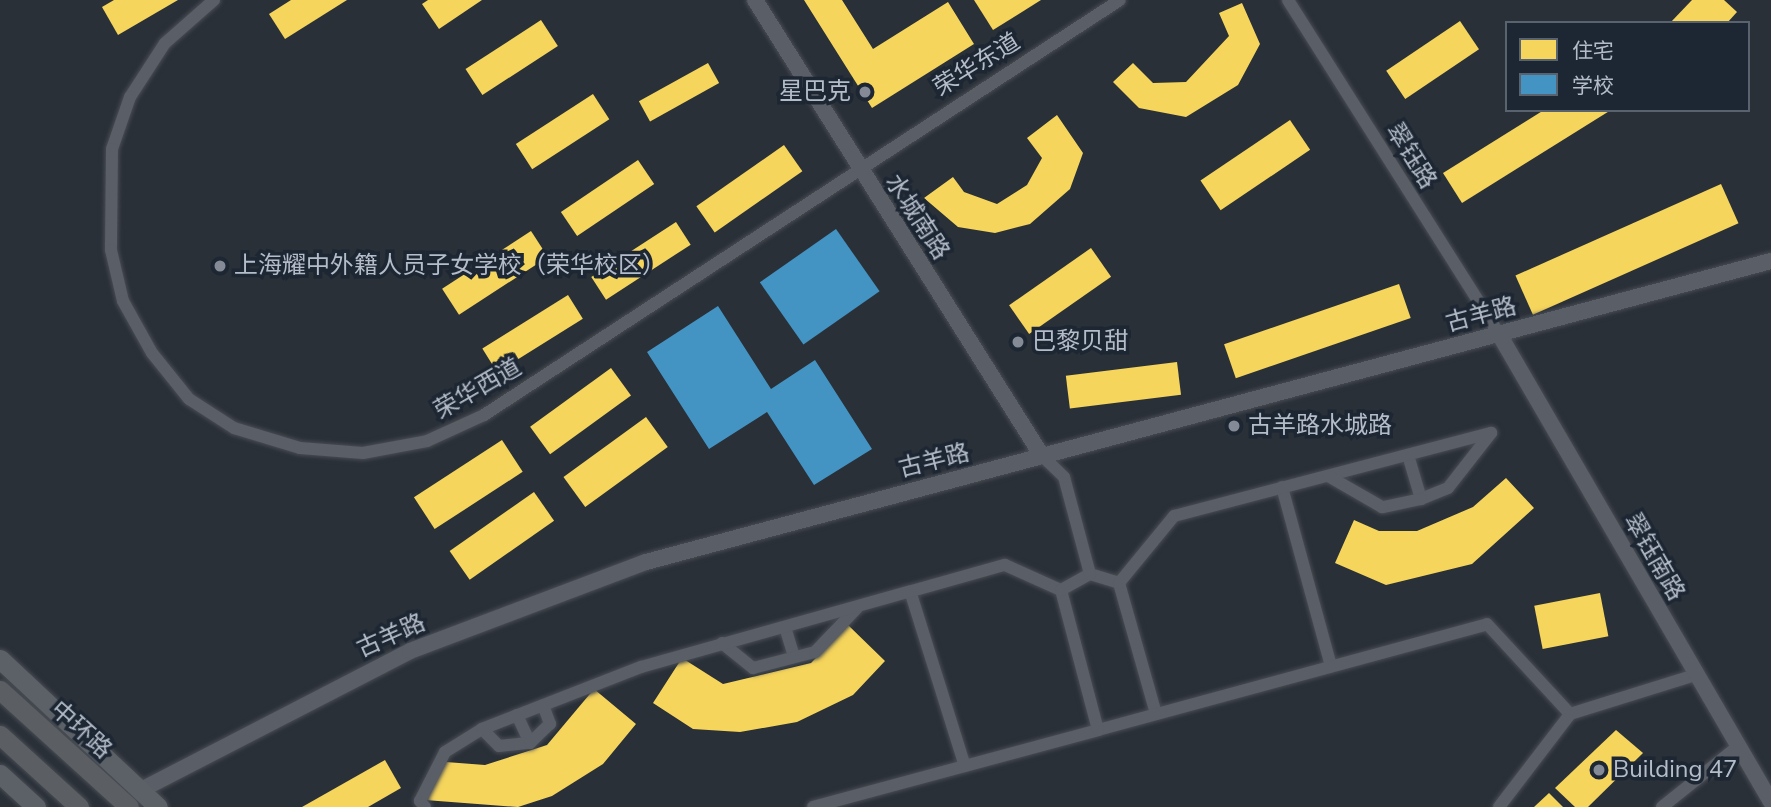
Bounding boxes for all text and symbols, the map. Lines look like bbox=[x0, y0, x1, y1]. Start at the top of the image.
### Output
legend bbox=[1505, 21, 1750, 112]
street label: 荣华东道 bbox=[929, 27, 1025, 103]
text: 住宅 bbox=[1572, 37, 1614, 65]
text: 学校 bbox=[1572, 72, 1614, 100]
place label: 星巴克 bbox=[779, 78, 851, 106]
marker: 星巴克 bbox=[857, 84, 873, 100]
street label: 翠钰路 bbox=[1380, 118, 1442, 194]
street label: 水城南路 bbox=[879, 169, 955, 265]
place label: 上海耀中外籍人员子女学校（荣华校区） bbox=[234, 252, 666, 280]
marker: 上海耀中外籍人员子女学校（荣华校区） bbox=[212, 258, 228, 274]
street label: 古羊路 bbox=[1442, 292, 1520, 338]
place label: 巴黎贝甜 bbox=[1032, 328, 1128, 356]
marker: 巴黎贝甜 bbox=[1010, 334, 1026, 350]
street label: 荣华西道 bbox=[429, 353, 527, 425]
place label: 古羊路水城路 bbox=[1248, 412, 1392, 440]
marker: 古羊路水城路 bbox=[1226, 418, 1242, 434]
street label: 古羊路 bbox=[896, 438, 972, 484]
street label: 翠钰南路 bbox=[1618, 508, 1690, 606]
street label: 古羊路 bbox=[352, 608, 430, 664]
street label: 中环路 bbox=[45, 695, 117, 765]
place label: Building 47 bbox=[1613, 756, 1737, 784]
marker: Building 47 bbox=[1591, 762, 1607, 778]

